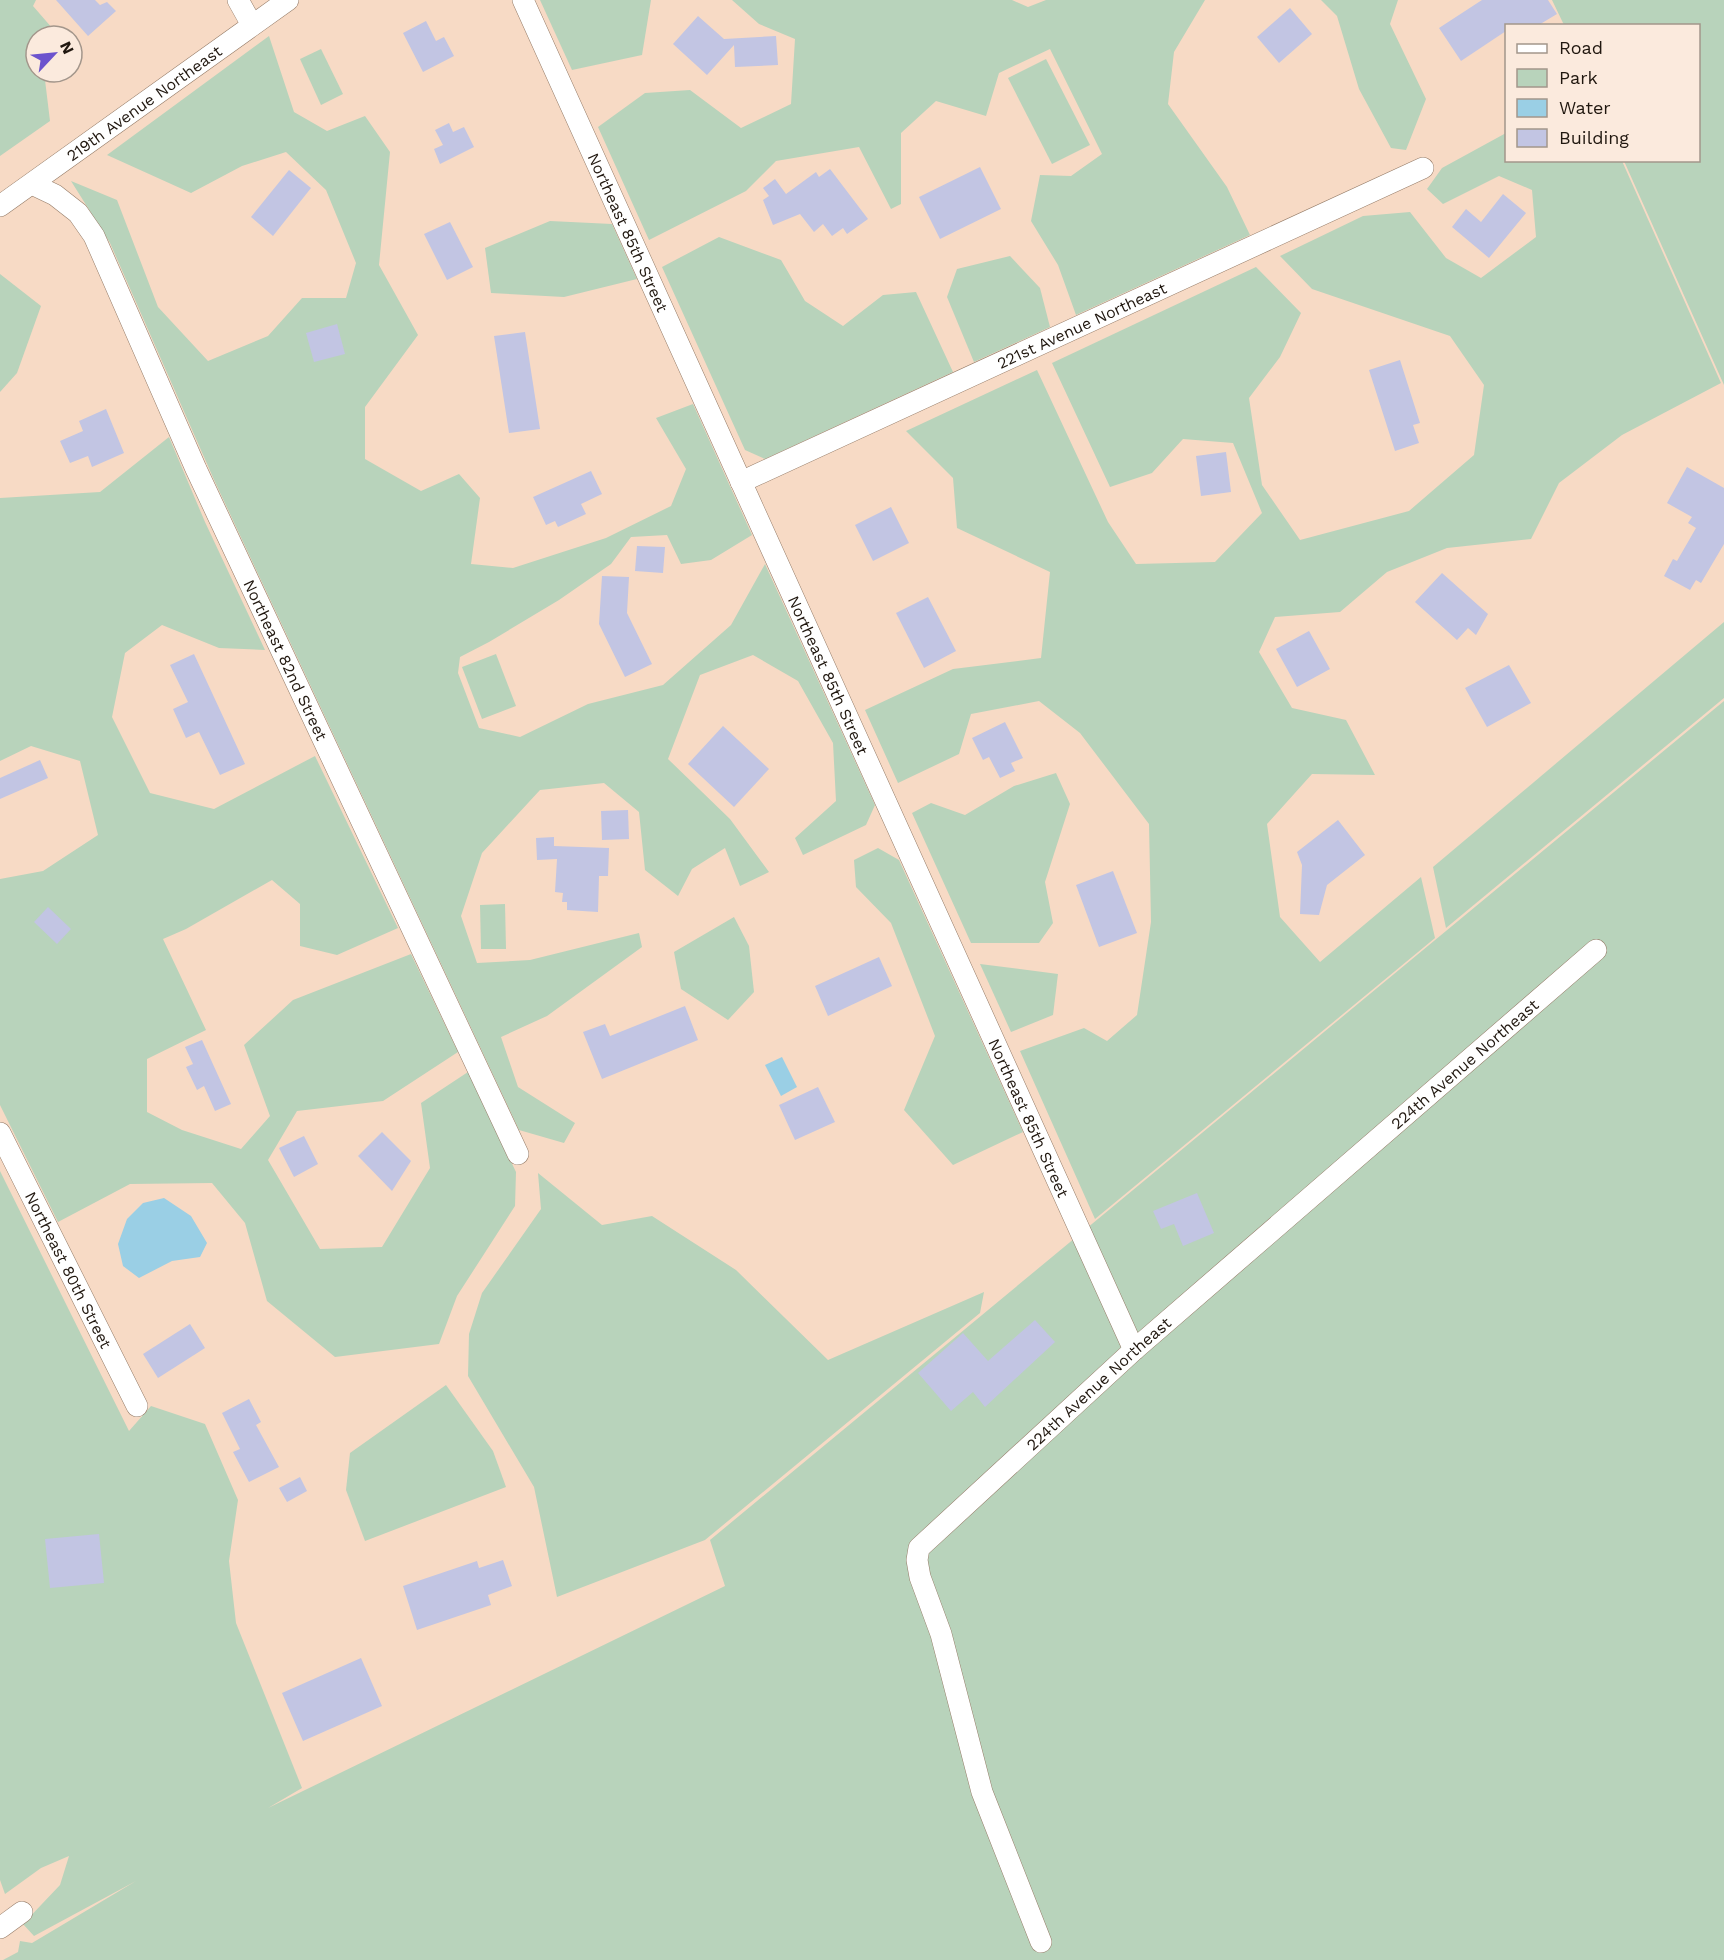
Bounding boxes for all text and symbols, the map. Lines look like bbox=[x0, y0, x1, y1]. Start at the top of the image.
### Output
north arrow bbox=[24, 24, 84, 84]
legend bbox=[1505, 24, 1700, 162]
text: Road bbox=[1559, 37, 1603, 58]
street label: 219th Avenue Northeast bbox=[63, 40, 225, 166]
text: Park bbox=[1559, 67, 1598, 88]
text: Water bbox=[1559, 97, 1611, 118]
text: Building bbox=[1559, 127, 1629, 148]
street label: Northeast 85th Street bbox=[584, 150, 672, 315]
street label: 221st Avenue Northeast bbox=[994, 278, 1170, 373]
street label: Northeast 82nd Street bbox=[239, 577, 331, 744]
street label: Northeast 85th Street bbox=[784, 593, 872, 758]
street label: 224th Avenue Northeast bbox=[1387, 995, 1543, 1133]
street label: Northeast 85th Street bbox=[984, 1036, 1073, 1201]
street label: Northeast 80th Street bbox=[21, 1188, 116, 1352]
street label: 224th Avenue Northeast bbox=[1022, 1313, 1175, 1454]

